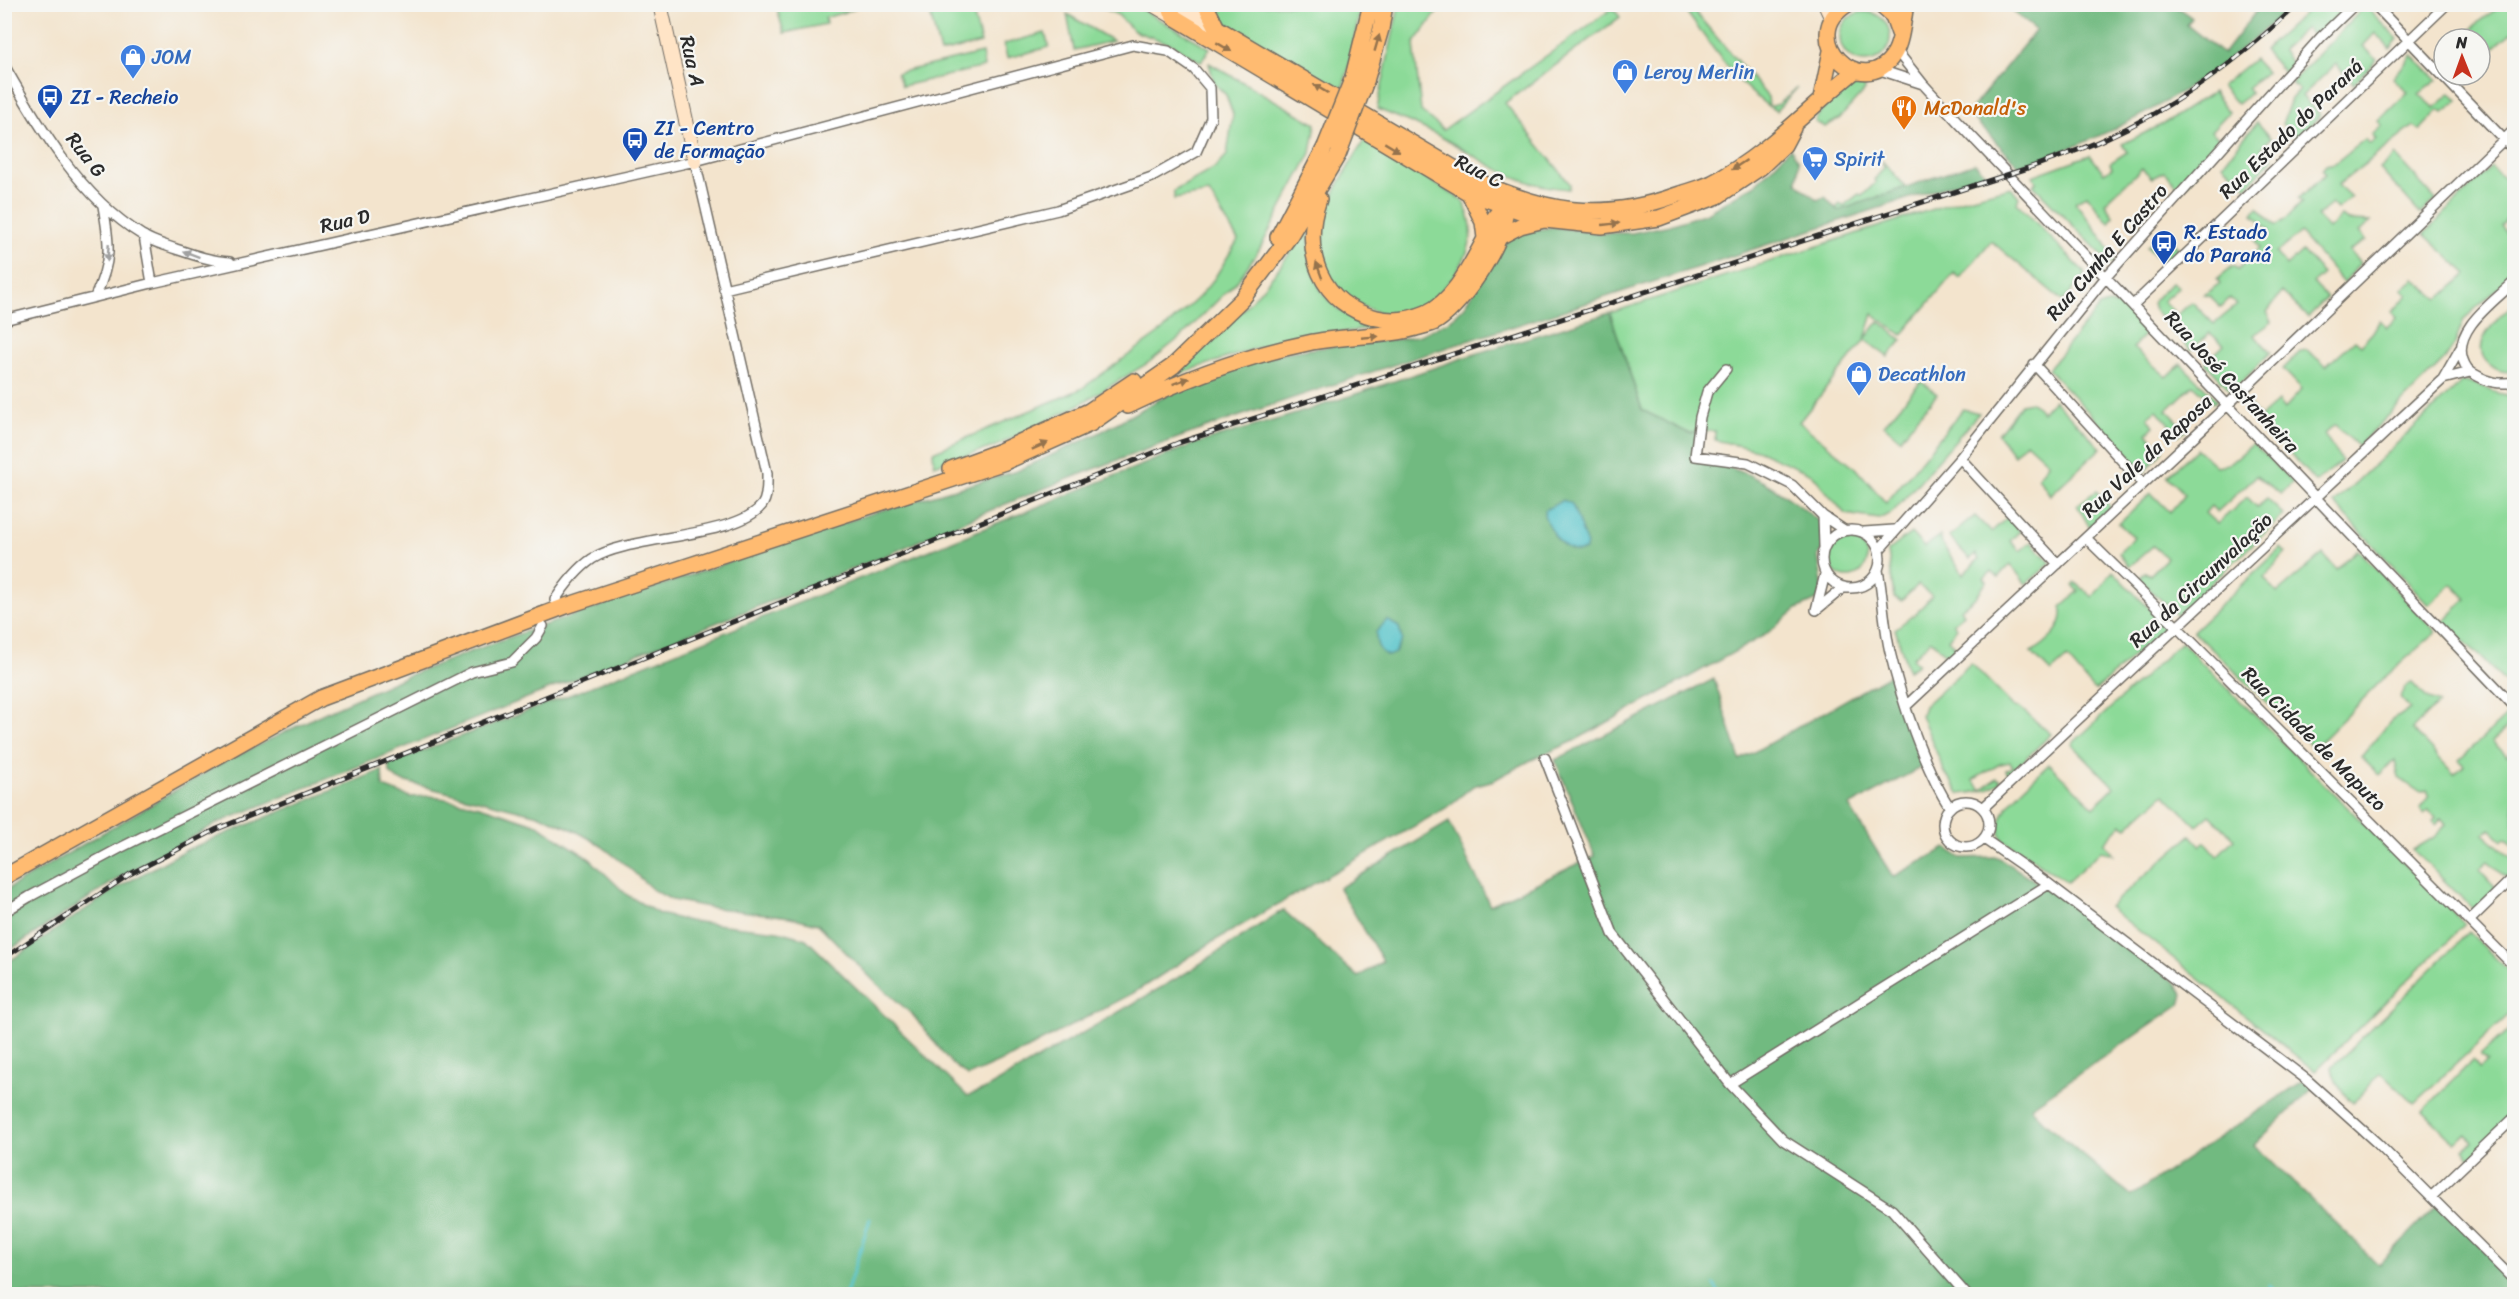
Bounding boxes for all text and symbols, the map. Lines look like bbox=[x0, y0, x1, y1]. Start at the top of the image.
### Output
north arrow bbox=[2432, 27, 2492, 87]
text: N bbox=[2455, 28, 2468, 57]
street label: Rua A bbox=[669, 32, 715, 90]
one-way arrow bbox=[1373, 34, 1382, 52]
place label: JOM bbox=[151, 40, 191, 75]
shop icon: JOM bbox=[118, 42, 148, 80]
one-way arrow bbox=[1216, 42, 1232, 53]
street label: Rua Estado do Paraná bbox=[2210, 50, 2372, 208]
place label: Leroy Merlin bbox=[1644, 55, 1755, 90]
shop icon: Leroy Merlin bbox=[1610, 57, 1640, 95]
place label: ZI - Recheio bbox=[70, 80, 178, 115]
bus stop icon: ZI - Recheio bbox=[35, 82, 65, 120]
one-way arrow bbox=[1312, 84, 1329, 94]
place label: McDonald's bbox=[1924, 91, 2027, 126]
restaurant icon: McDonald's bbox=[1889, 93, 1919, 131]
place label: ZI - Centro de Formação bbox=[654, 111, 765, 169]
street label: Rua G bbox=[57, 124, 115, 186]
bus stop icon: ZI - Centro de Formação bbox=[620, 125, 650, 163]
one-way arrow bbox=[1384, 142, 1401, 152]
place label: Spirit bbox=[1834, 142, 1885, 177]
street label: Rua C bbox=[1449, 144, 1510, 198]
supermarket icon: Spirit bbox=[1800, 144, 1830, 182]
one-way arrow bbox=[1731, 159, 1747, 171]
street label: Rua Cunha E Castro bbox=[2037, 175, 2177, 329]
street label: Rua D bbox=[317, 198, 373, 244]
place label: R. Estado do Paraná bbox=[2184, 215, 2271, 273]
one-way arrow bbox=[1601, 219, 1620, 229]
bus stop icon: R. Estado do Paraná bbox=[2149, 228, 2179, 266]
one-way arrow bbox=[103, 243, 113, 262]
one-way arrow bbox=[182, 249, 200, 259]
one-way arrow bbox=[1314, 261, 1324, 279]
street label: Rua José Castanheira bbox=[2156, 302, 2309, 463]
one-way arrow bbox=[1361, 332, 1380, 342]
place label: Decathlon bbox=[1878, 357, 1966, 392]
shop icon: Decathlon bbox=[1844, 359, 1874, 397]
one-way arrow bbox=[1173, 376, 1191, 386]
street label: Rua Vale da Raposa bbox=[2073, 385, 2221, 526]
one-way arrow bbox=[1031, 442, 1048, 451]
street label: Rua da Circunvalação bbox=[2121, 503, 2281, 657]
street label: Rua Cidade de Maputo bbox=[2233, 658, 2395, 820]

